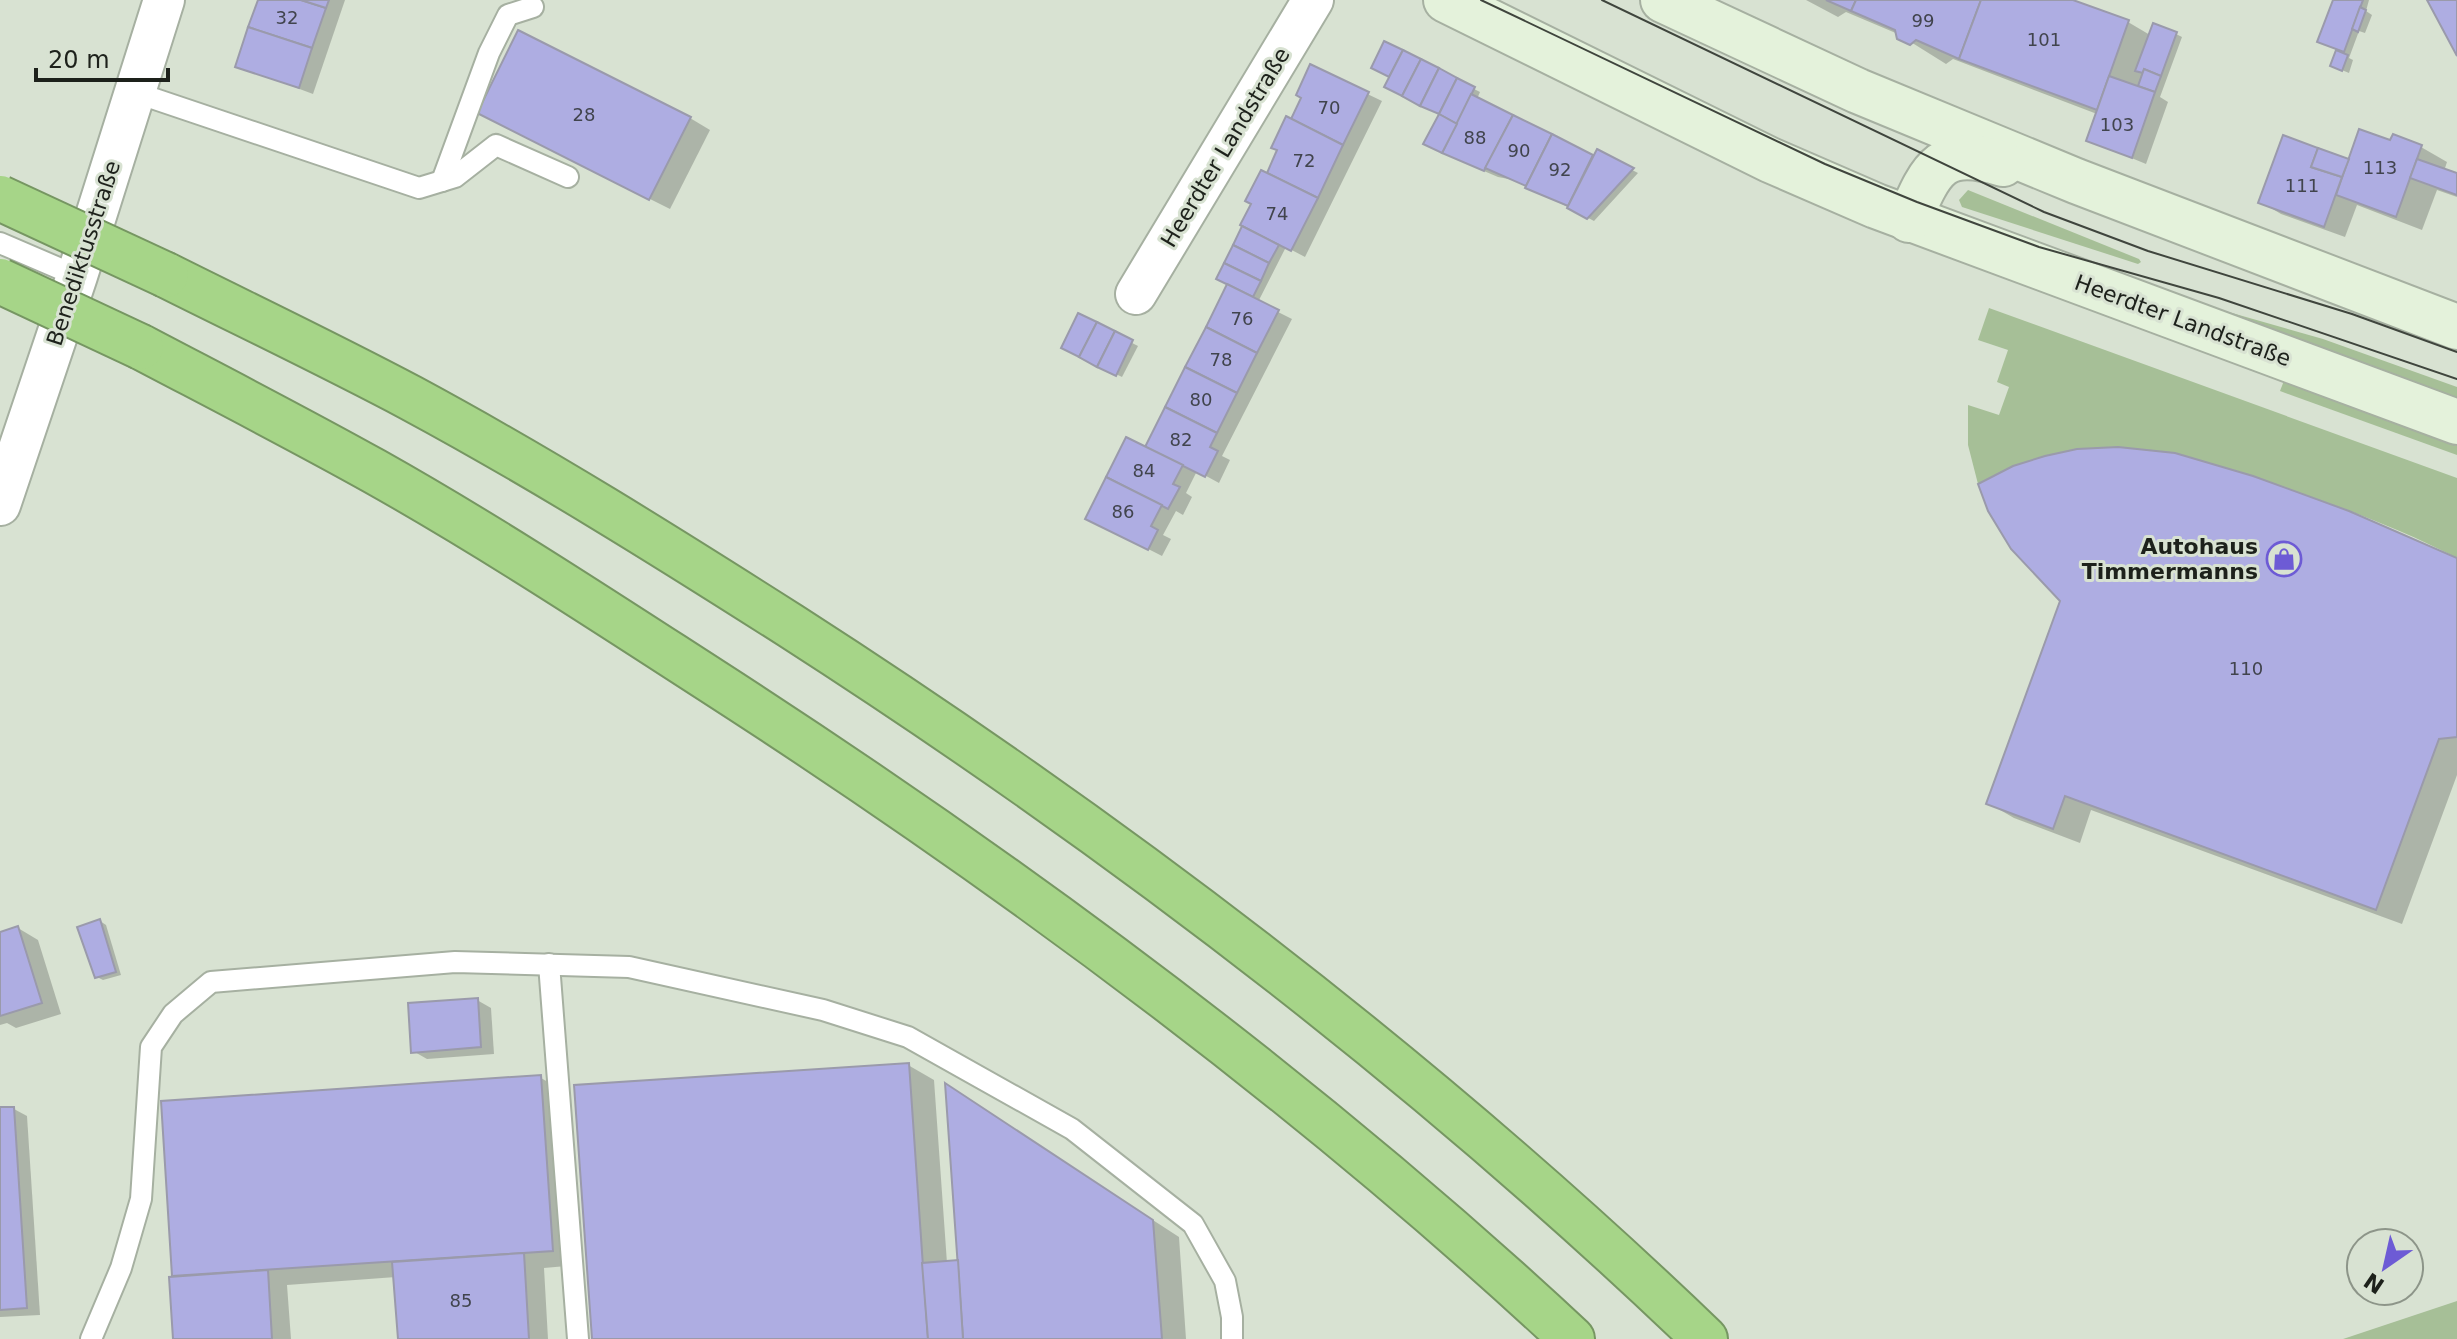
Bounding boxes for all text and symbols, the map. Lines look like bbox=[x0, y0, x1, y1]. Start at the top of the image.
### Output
house number: 32 bbox=[276, 7, 298, 28]
house number: 99 bbox=[1912, 10, 1934, 31]
house number: 101 bbox=[2027, 29, 2061, 50]
scale bar bbox=[36, 32, 168, 82]
street label: Heerdter Landstraße bbox=[1156, 43, 1295, 251]
text: 20 m bbox=[48, 46, 110, 74]
house number: 70 bbox=[1318, 97, 1340, 118]
house number: 28 bbox=[573, 104, 595, 125]
house number: 103 bbox=[2100, 114, 2134, 135]
house number: 88 bbox=[1464, 127, 1486, 148]
house number: 90 bbox=[1508, 140, 1530, 161]
house number: 72 bbox=[1293, 150, 1315, 171]
house number: 113 bbox=[2363, 157, 2397, 178]
street label: Benediktusstraße bbox=[42, 158, 125, 349]
house number: 92 bbox=[1549, 159, 1571, 180]
house number: 111 bbox=[2285, 175, 2319, 196]
house number: 74 bbox=[1266, 203, 1288, 224]
street label: Heerdter Landstraße bbox=[2071, 270, 2294, 371]
house number: 76 bbox=[1231, 308, 1253, 329]
house number: 78 bbox=[1210, 349, 1232, 370]
house number: 80 bbox=[1190, 389, 1212, 410]
house number: 82 bbox=[1170, 429, 1192, 450]
house number: 84 bbox=[1133, 460, 1155, 481]
house number: 86 bbox=[1112, 501, 1134, 522]
place label: Autohaus Timmermanns bbox=[2082, 534, 2258, 584]
shop icon: Autohaus Timmermanns bbox=[2265, 540, 2303, 578]
house number: 110 bbox=[2229, 658, 2263, 679]
north arrow bbox=[2345, 1227, 2425, 1307]
text: N bbox=[2359, 1268, 2389, 1299]
house number: 85 bbox=[450, 1290, 472, 1311]

